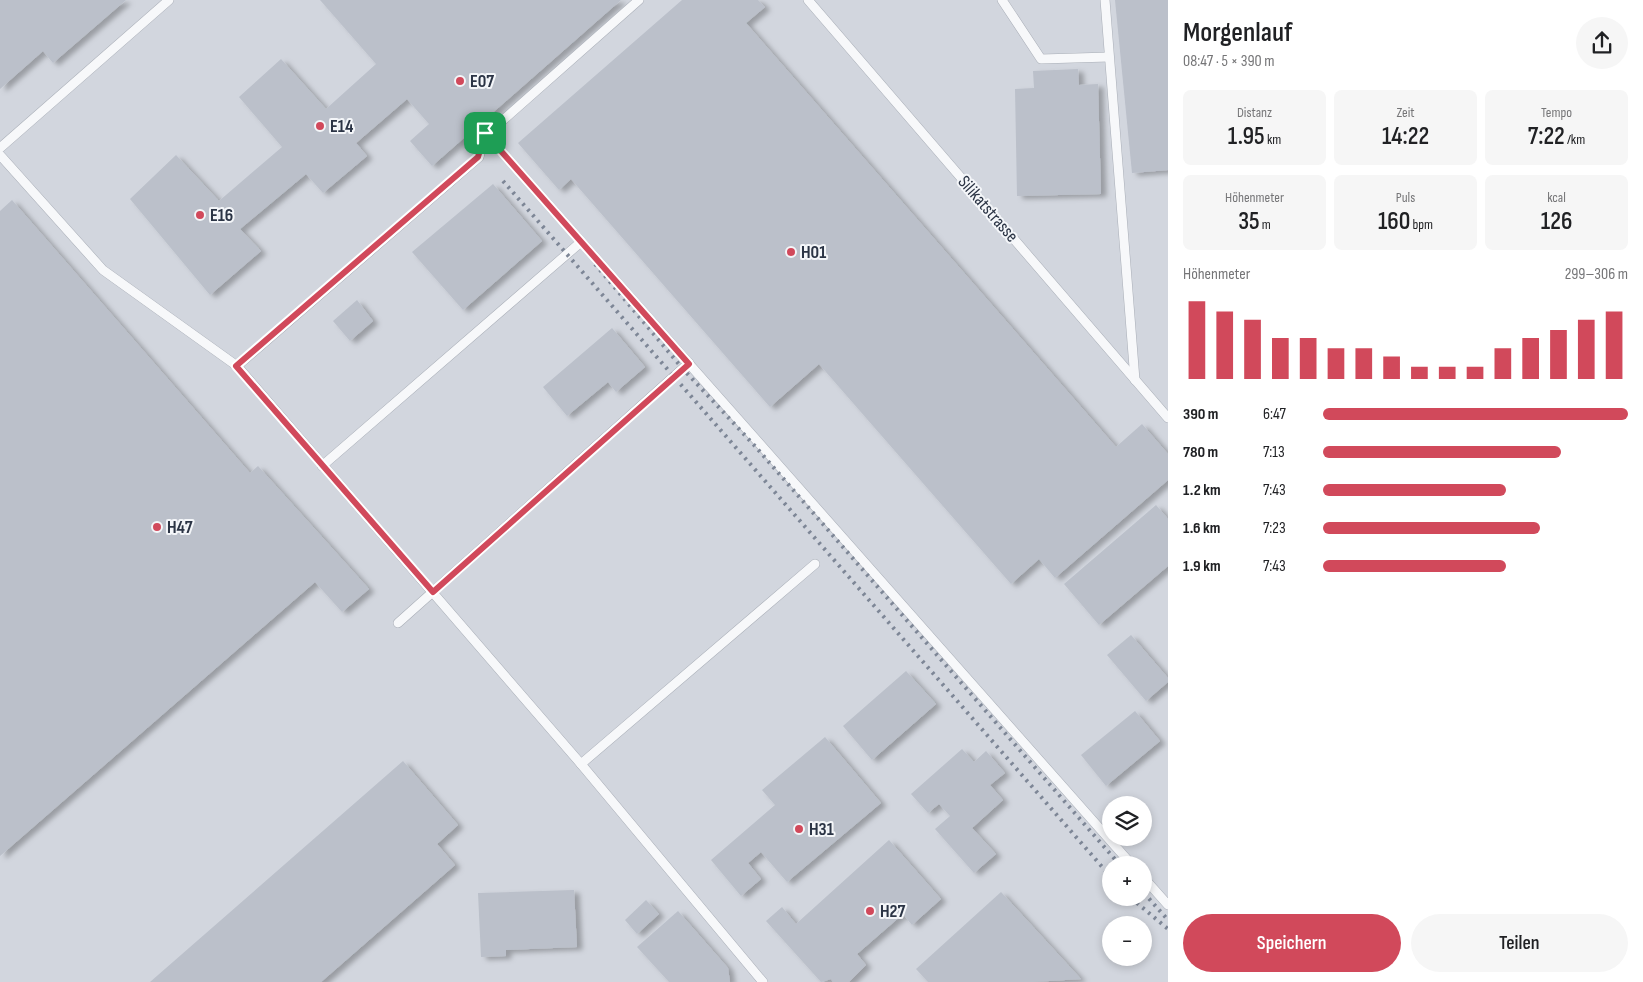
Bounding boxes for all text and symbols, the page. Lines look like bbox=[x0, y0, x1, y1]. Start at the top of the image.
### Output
text: Morgenlauf bbox=[1183, 16, 1292, 49]
button: share bbox=[1576, 17, 1628, 69]
text: 08:47 · 5 × 390 m bbox=[1183, 52, 1275, 71]
place label: E07 bbox=[470, 71, 494, 92]
marker: E07 bbox=[454, 75, 466, 87]
text: Distanz bbox=[1237, 104, 1272, 121]
text: Zeit bbox=[1396, 104, 1415, 121]
text: Tempo bbox=[1541, 104, 1572, 121]
pin bbox=[464, 112, 506, 154]
place label: E14 bbox=[330, 116, 354, 137]
icon: arrive bbox=[471, 119, 499, 147]
marker: E14 bbox=[314, 120, 326, 132]
text: 1.95 bbox=[1228, 121, 1265, 152]
text: 14:22 bbox=[1382, 121, 1429, 152]
text: 7:22 bbox=[1528, 121, 1565, 152]
text: km bbox=[1265, 131, 1281, 148]
text: /km bbox=[1565, 131, 1585, 148]
street label: Silikatstrasse bbox=[953, 172, 1023, 246]
text: Höhenmeter bbox=[1225, 189, 1284, 206]
text: Puls bbox=[1396, 189, 1415, 206]
text: kcal bbox=[1547, 189, 1566, 206]
place label: E16 bbox=[210, 205, 233, 226]
text: 35 bbox=[1238, 206, 1260, 237]
text: 160 bbox=[1378, 206, 1410, 237]
text: 126 bbox=[1541, 206, 1572, 237]
marker: E16 bbox=[194, 209, 206, 221]
text: m bbox=[1260, 216, 1271, 233]
text: bpm bbox=[1410, 216, 1433, 233]
place label: H01 bbox=[801, 242, 826, 263]
marker: H01 bbox=[785, 246, 797, 258]
text: Höhenmeter bbox=[1183, 265, 1250, 284]
text: 299–306 m bbox=[1565, 265, 1628, 284]
text: 390 m bbox=[1183, 405, 1218, 424]
text: 6:47 bbox=[1263, 405, 1286, 424]
text: 780 m bbox=[1183, 443, 1218, 462]
text: 7:13 bbox=[1263, 443, 1285, 462]
text: 1.2 km bbox=[1183, 481, 1221, 500]
text: 7:43 bbox=[1263, 481, 1286, 500]
place label: H47 bbox=[167, 517, 193, 538]
text: 1.6 km bbox=[1183, 519, 1220, 538]
text: 7:23 bbox=[1263, 519, 1286, 538]
marker: H47 bbox=[151, 521, 163, 533]
text: 1.9 km bbox=[1183, 557, 1221, 576]
text: 7:43 bbox=[1263, 557, 1286, 576]
map controls bbox=[1102, 796, 1152, 966]
button: layers bbox=[1102, 796, 1152, 846]
place label: H31 bbox=[809, 819, 834, 840]
marker: H31 bbox=[793, 823, 805, 835]
button: + bbox=[1102, 856, 1152, 906]
place label: H27 bbox=[880, 901, 905, 922]
marker: H27 bbox=[864, 905, 876, 917]
button: Speichern bbox=[1183, 914, 1401, 972]
button: Teilen bbox=[1411, 914, 1628, 972]
button: − bbox=[1102, 916, 1152, 966]

